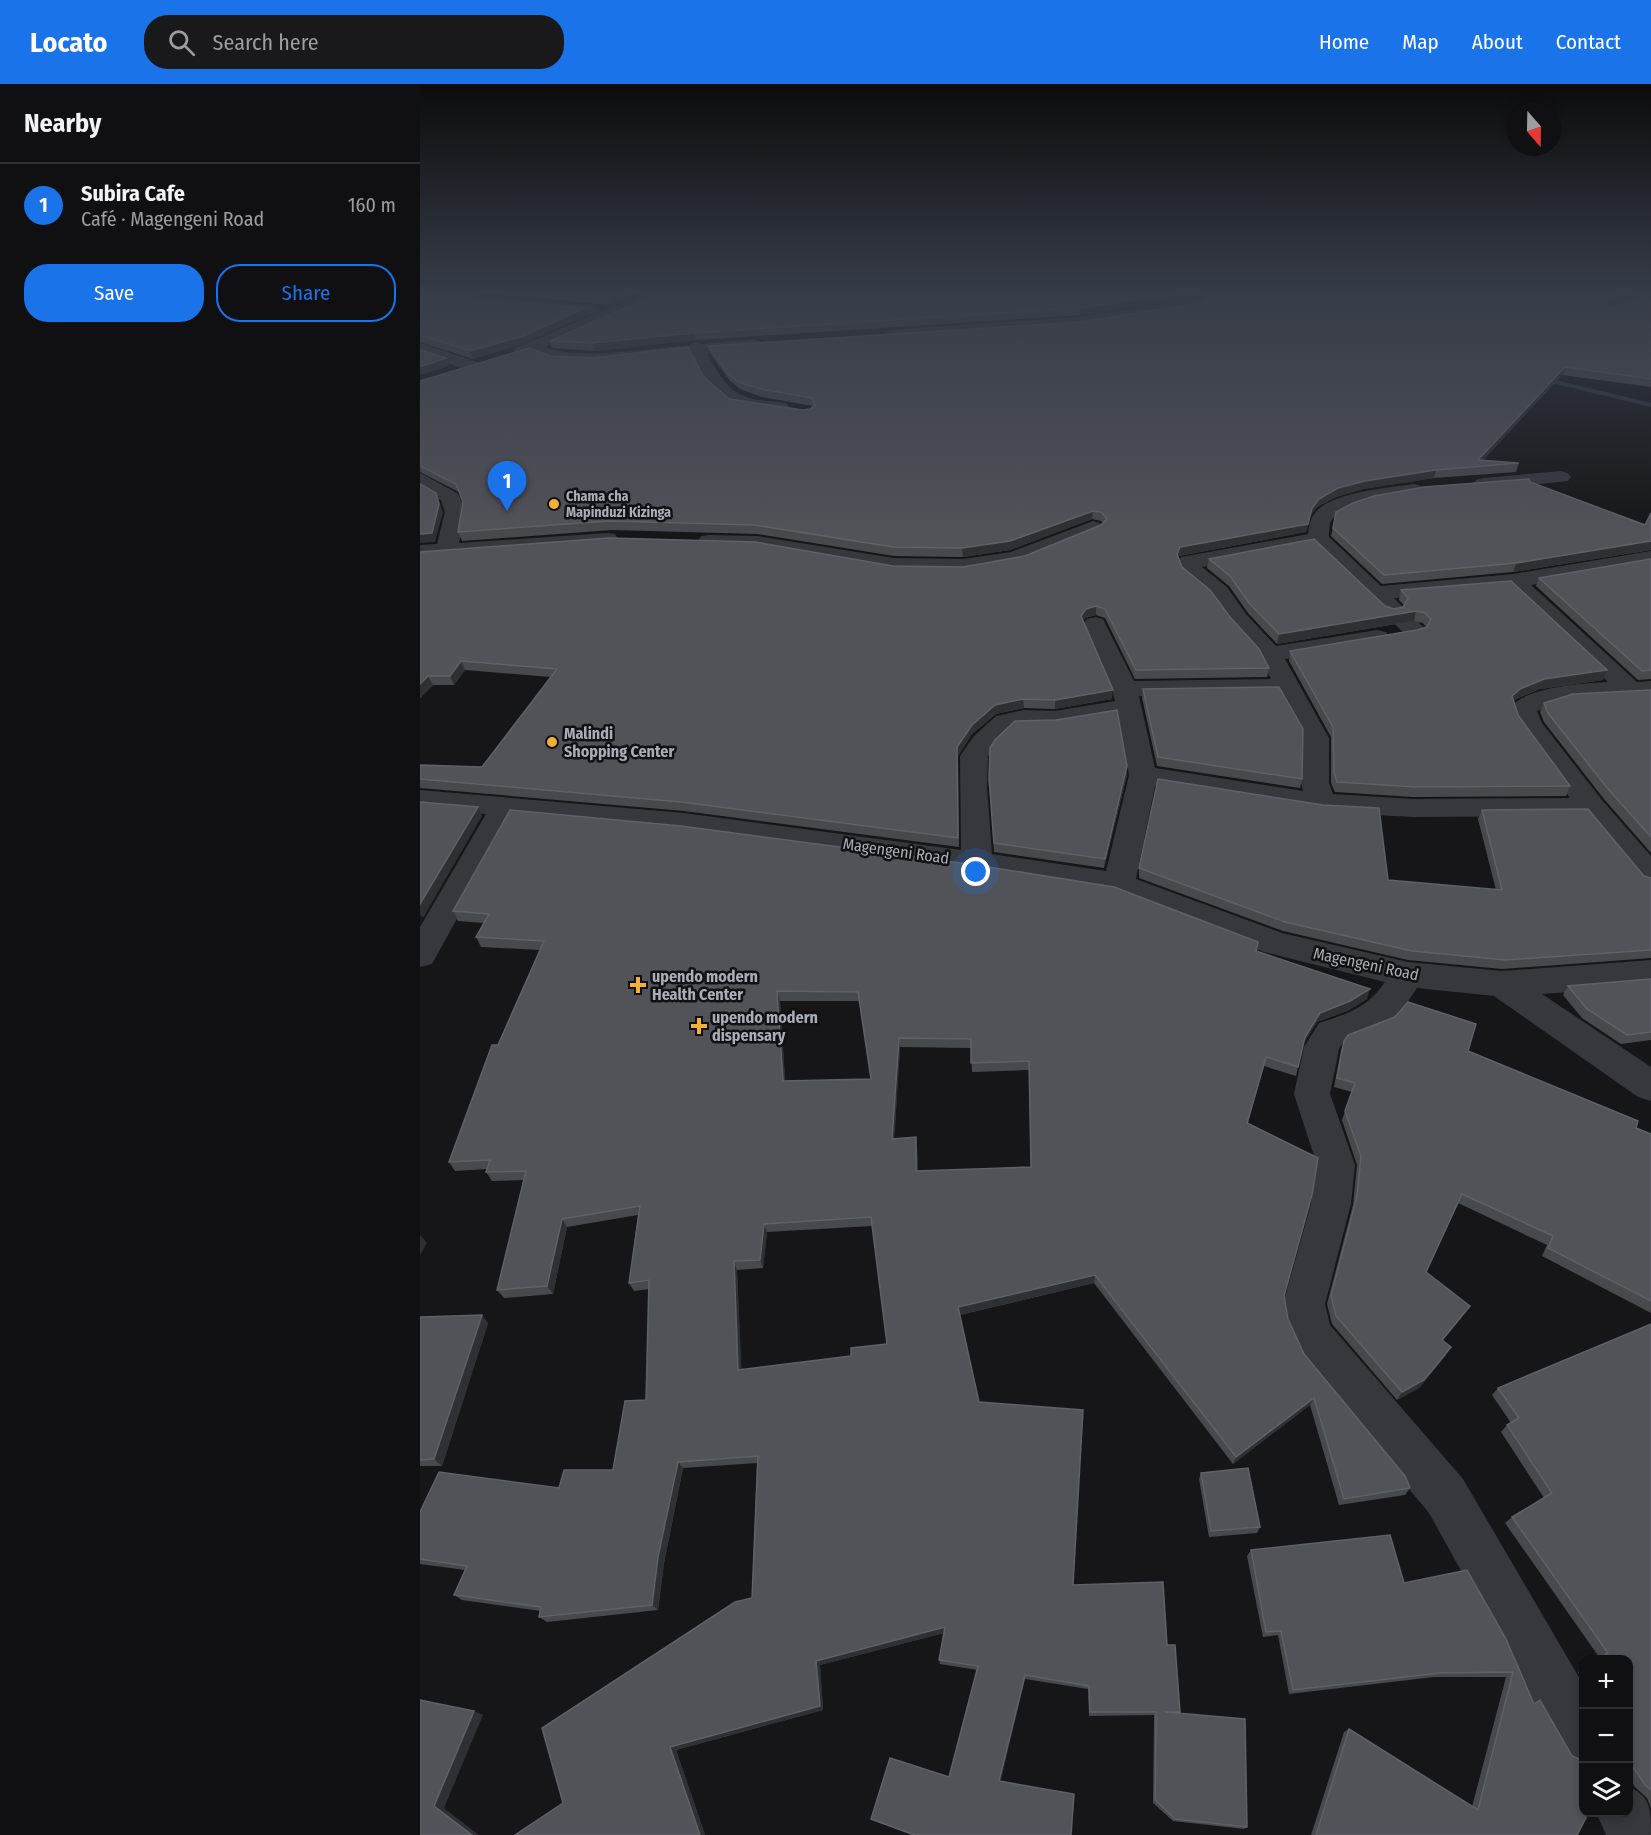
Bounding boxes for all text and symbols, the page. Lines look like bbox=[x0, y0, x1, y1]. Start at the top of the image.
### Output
search box bbox=[144, 15, 564, 69]
text: Locato bbox=[30, 26, 108, 59]
icon: search bbox=[165, 26, 198, 59]
text: Search here bbox=[213, 29, 319, 56]
text: Home bbox=[1319, 29, 1369, 55]
text: Map bbox=[1402, 29, 1439, 55]
text: About bbox=[1472, 29, 1523, 55]
text: Contact bbox=[1556, 29, 1621, 55]
north arrow bbox=[1507, 102, 1561, 156]
text: Nearby bbox=[24, 108, 101, 139]
text: Subira Cafe bbox=[81, 180, 185, 207]
text: 1 bbox=[39, 193, 48, 217]
text: 160 m bbox=[348, 193, 396, 217]
text: Café · Magengeni Road bbox=[81, 207, 264, 231]
button: Save bbox=[24, 264, 204, 322]
button: Share bbox=[216, 264, 396, 322]
pin: 1 bbox=[488, 462, 526, 511]
place label: Chama cha Mapinduzi Kizinga bbox=[566, 488, 671, 521]
marker: Chama cha Mapinduzi Kizinga bbox=[547, 497, 561, 511]
place label: Malindi Shopping Center bbox=[564, 724, 674, 761]
marker: Malindi Shopping Center bbox=[545, 735, 559, 749]
street label: Magengeni Road bbox=[842, 834, 950, 868]
your location bbox=[961, 857, 990, 886]
street label: Magengeni Road bbox=[1312, 944, 1420, 984]
place label: upendo modern Health Center bbox=[652, 967, 758, 1004]
marker: upendo modern Health Center bbox=[629, 976, 647, 994]
place label: upendo modern dispensary bbox=[712, 1008, 818, 1045]
marker: upendo modern dispensary bbox=[690, 1017, 708, 1035]
map controls bbox=[1579, 1655, 1633, 1817]
button: + bbox=[1579, 1655, 1633, 1709]
button: − bbox=[1579, 1709, 1633, 1763]
button: layers bbox=[1579, 1763, 1633, 1817]

